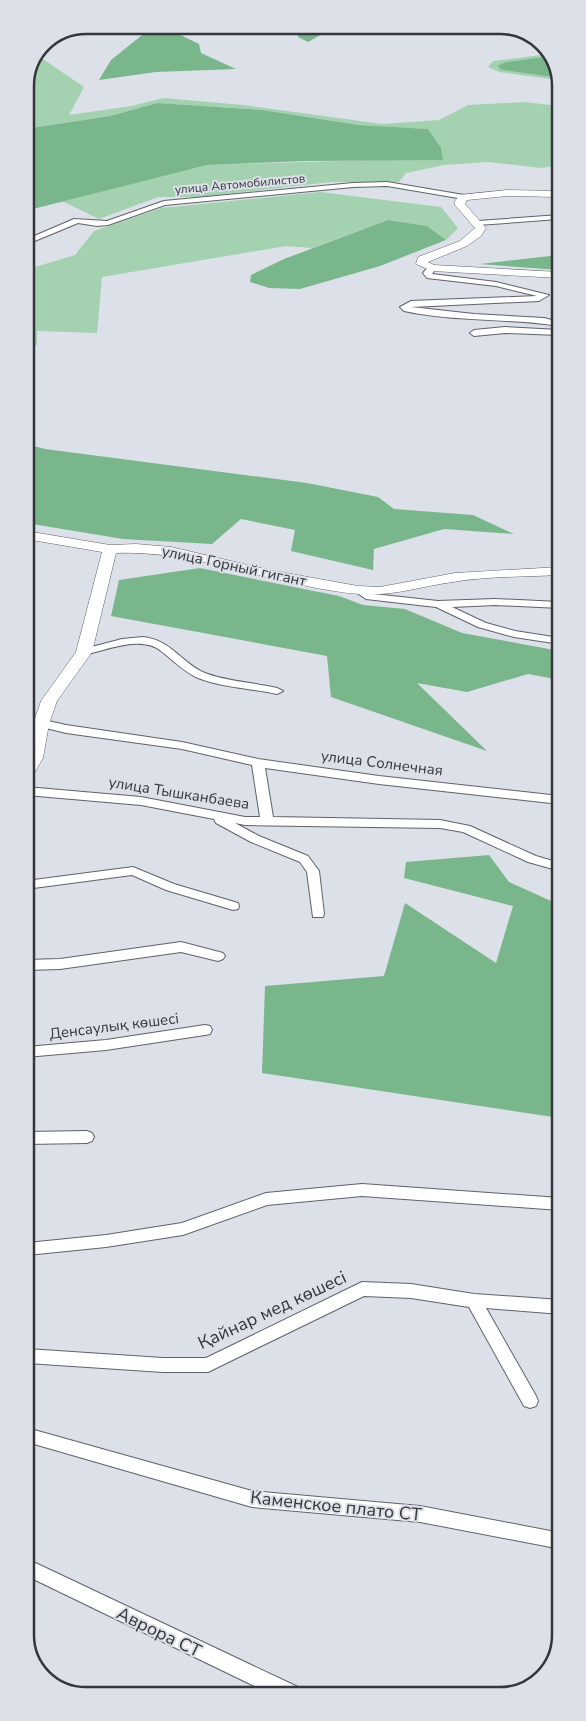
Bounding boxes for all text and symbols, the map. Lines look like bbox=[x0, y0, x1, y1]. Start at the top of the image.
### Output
street label: улица Автомобилистов bbox=[174, 170, 306, 198]
street label: улица Горный гигант bbox=[160, 541, 308, 591]
street label: улица Солнечная bbox=[320, 746, 444, 780]
street label: улица Тышканбаева bbox=[107, 772, 251, 814]
street label: Денсаулық көшесі bbox=[48, 1008, 180, 1044]
street label: Қайнар мед көшесі bbox=[194, 1265, 350, 1355]
street label: Каменское плато СТ bbox=[249, 1485, 423, 1527]
street label: Аврора СТ bbox=[113, 1601, 206, 1663]

